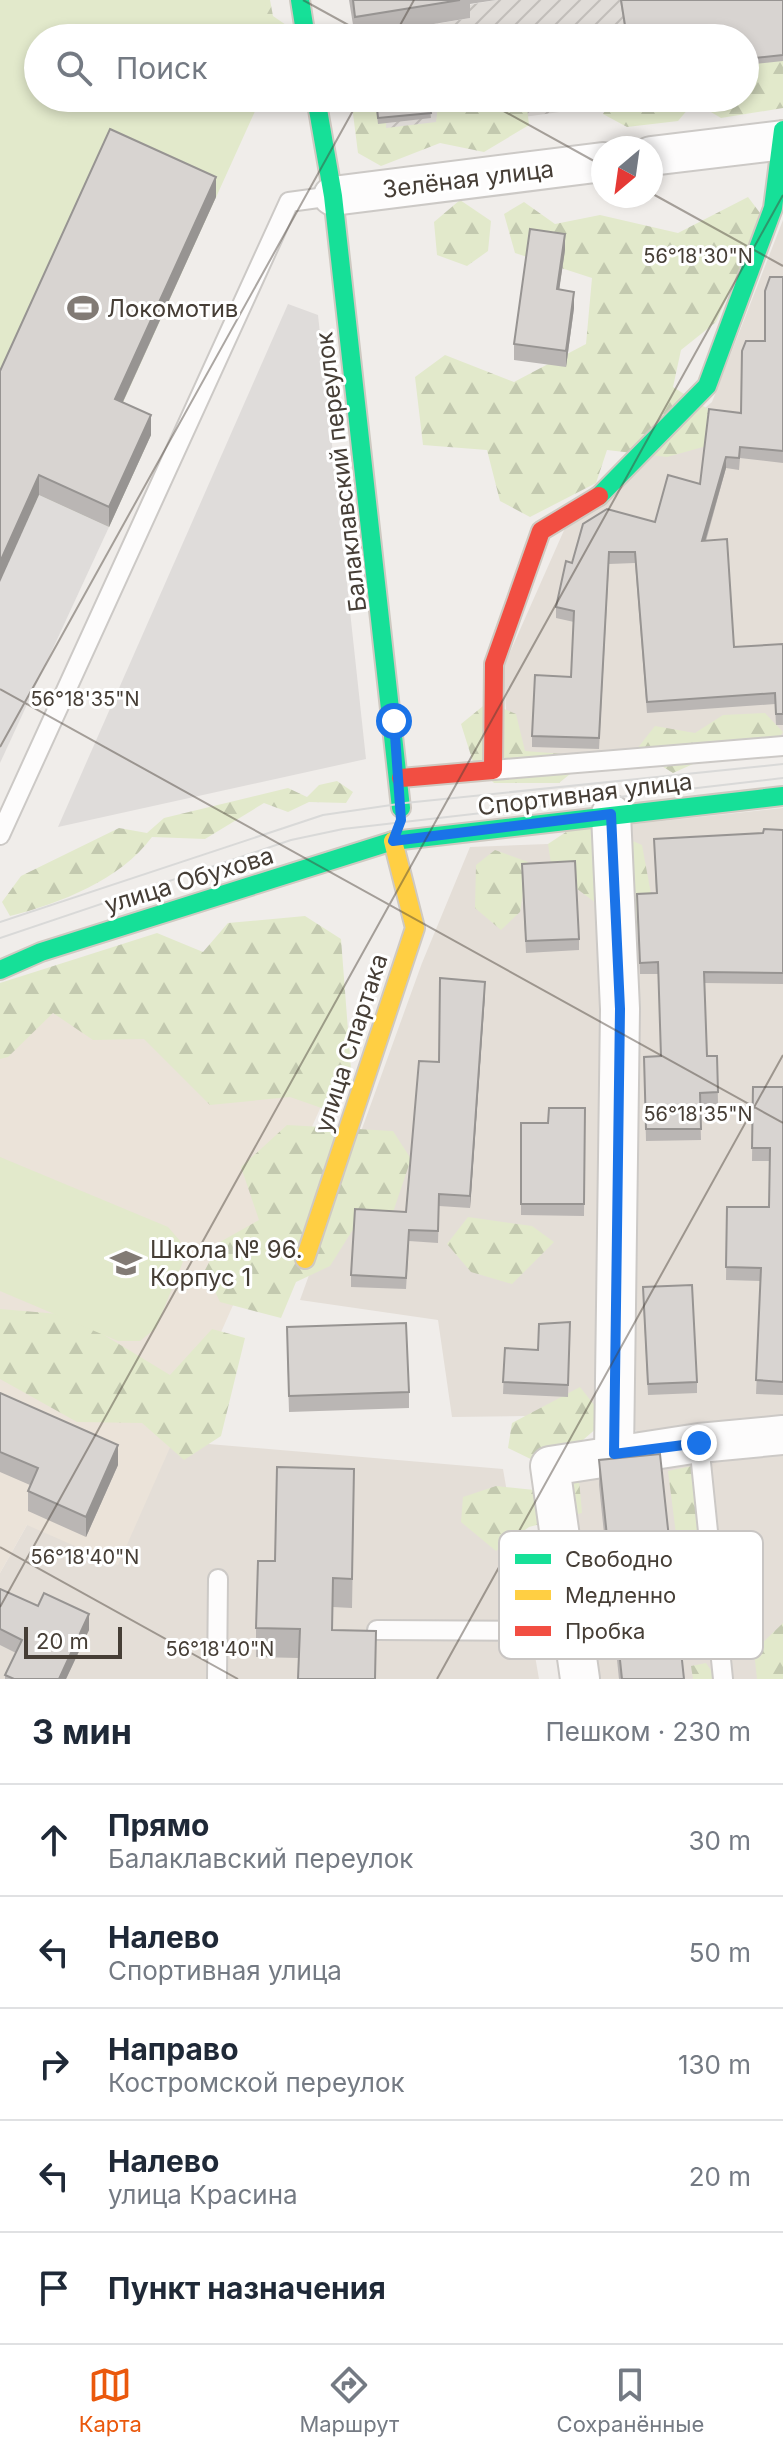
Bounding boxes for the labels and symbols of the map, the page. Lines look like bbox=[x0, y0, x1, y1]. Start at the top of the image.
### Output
north arrow bbox=[591, 136, 663, 208]
street label: Зелёная улица bbox=[381, 154, 555, 204]
text: 56°18'30"N bbox=[643, 244, 753, 268]
sports icon: Локомотив bbox=[66, 291, 100, 325]
place label: Локомотив bbox=[107, 294, 238, 323]
street label: Балаклавский переулок bbox=[309, 330, 373, 614]
text: 56°18'35"N bbox=[30, 687, 140, 711]
route start bbox=[376, 703, 412, 739]
street label: Спортивная улица bbox=[476, 766, 694, 822]
street label: улица Обухова bbox=[101, 841, 277, 919]
street label: улица Спартака bbox=[308, 950, 394, 1136]
text: 56°18'35"N bbox=[643, 1102, 753, 1126]
place label: Школа № 96. Корпус 1 bbox=[150, 1235, 303, 1292]
school or university icon: Школа № 96. Корпус 1 bbox=[109, 1246, 143, 1280]
route end bbox=[681, 1425, 717, 1461]
legend bbox=[499, 1531, 763, 1659]
text: 56°18'40"N bbox=[31, 1545, 139, 1569]
text: Свободно bbox=[565, 1546, 673, 1572]
text: Медленно bbox=[565, 1582, 676, 1608]
text: Пробка bbox=[565, 1618, 645, 1644]
scale bar bbox=[24, 1623, 122, 1659]
text: 56°18'40"N bbox=[166, 1637, 274, 1661]

